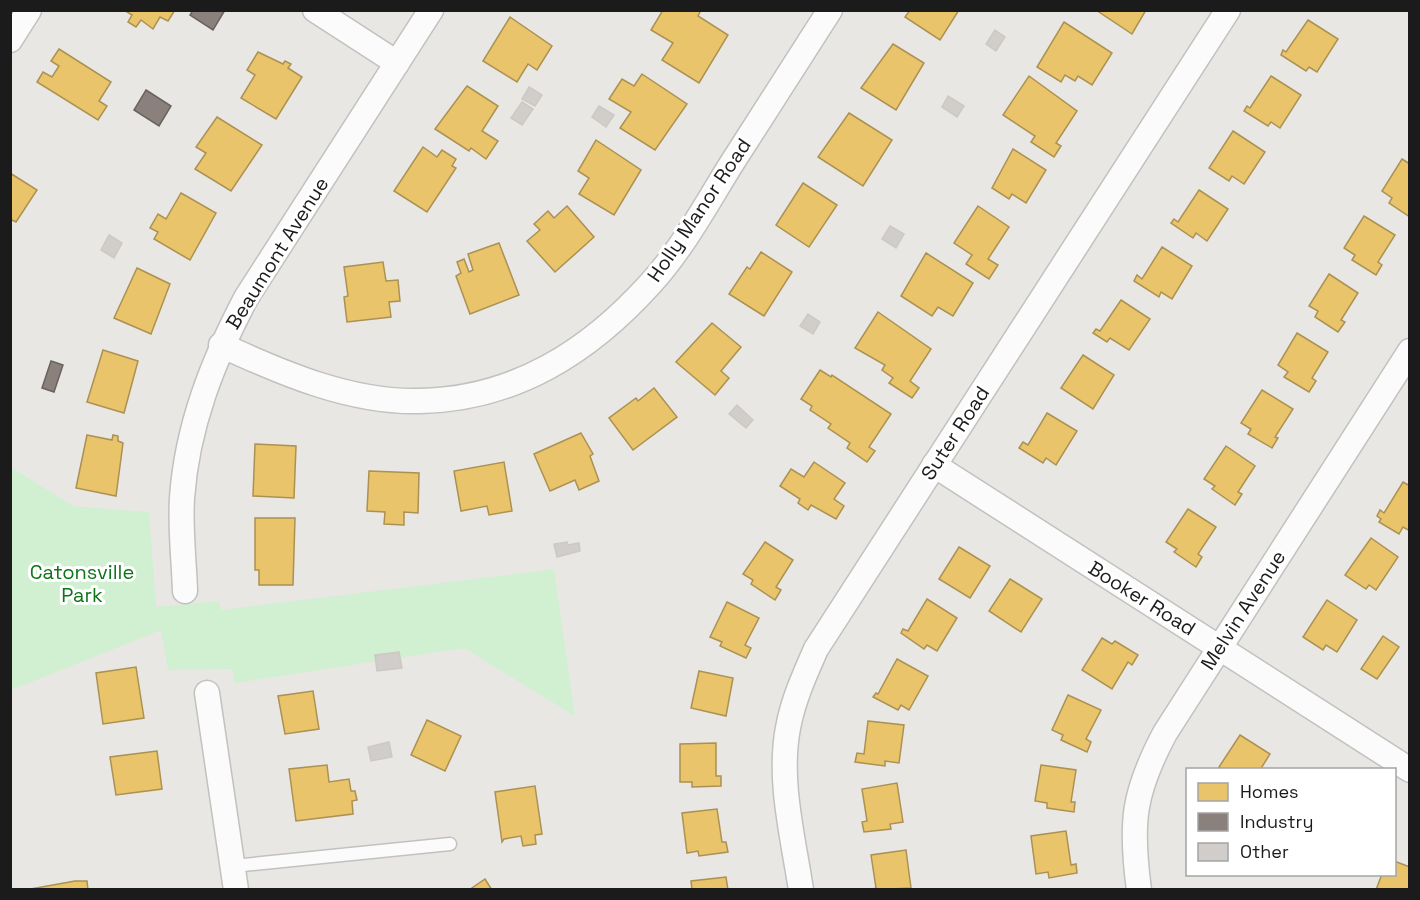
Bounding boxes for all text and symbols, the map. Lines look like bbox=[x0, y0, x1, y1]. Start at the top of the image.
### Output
street label: Holly Manor Road bbox=[641, 133, 757, 287]
street label: Beaumont Avenue bbox=[220, 172, 334, 334]
street label: Suter Road bbox=[915, 381, 995, 485]
street label: Melvin Avenue bbox=[1195, 545, 1291, 675]
street label: Booker Road bbox=[1083, 555, 1201, 641]
park label: Catonsville Park bbox=[30, 559, 134, 608]
legend bbox=[1186, 768, 1396, 876]
text: Homes bbox=[1240, 780, 1299, 803]
text: Industry bbox=[1240, 810, 1313, 833]
text: Other bbox=[1240, 840, 1289, 863]

